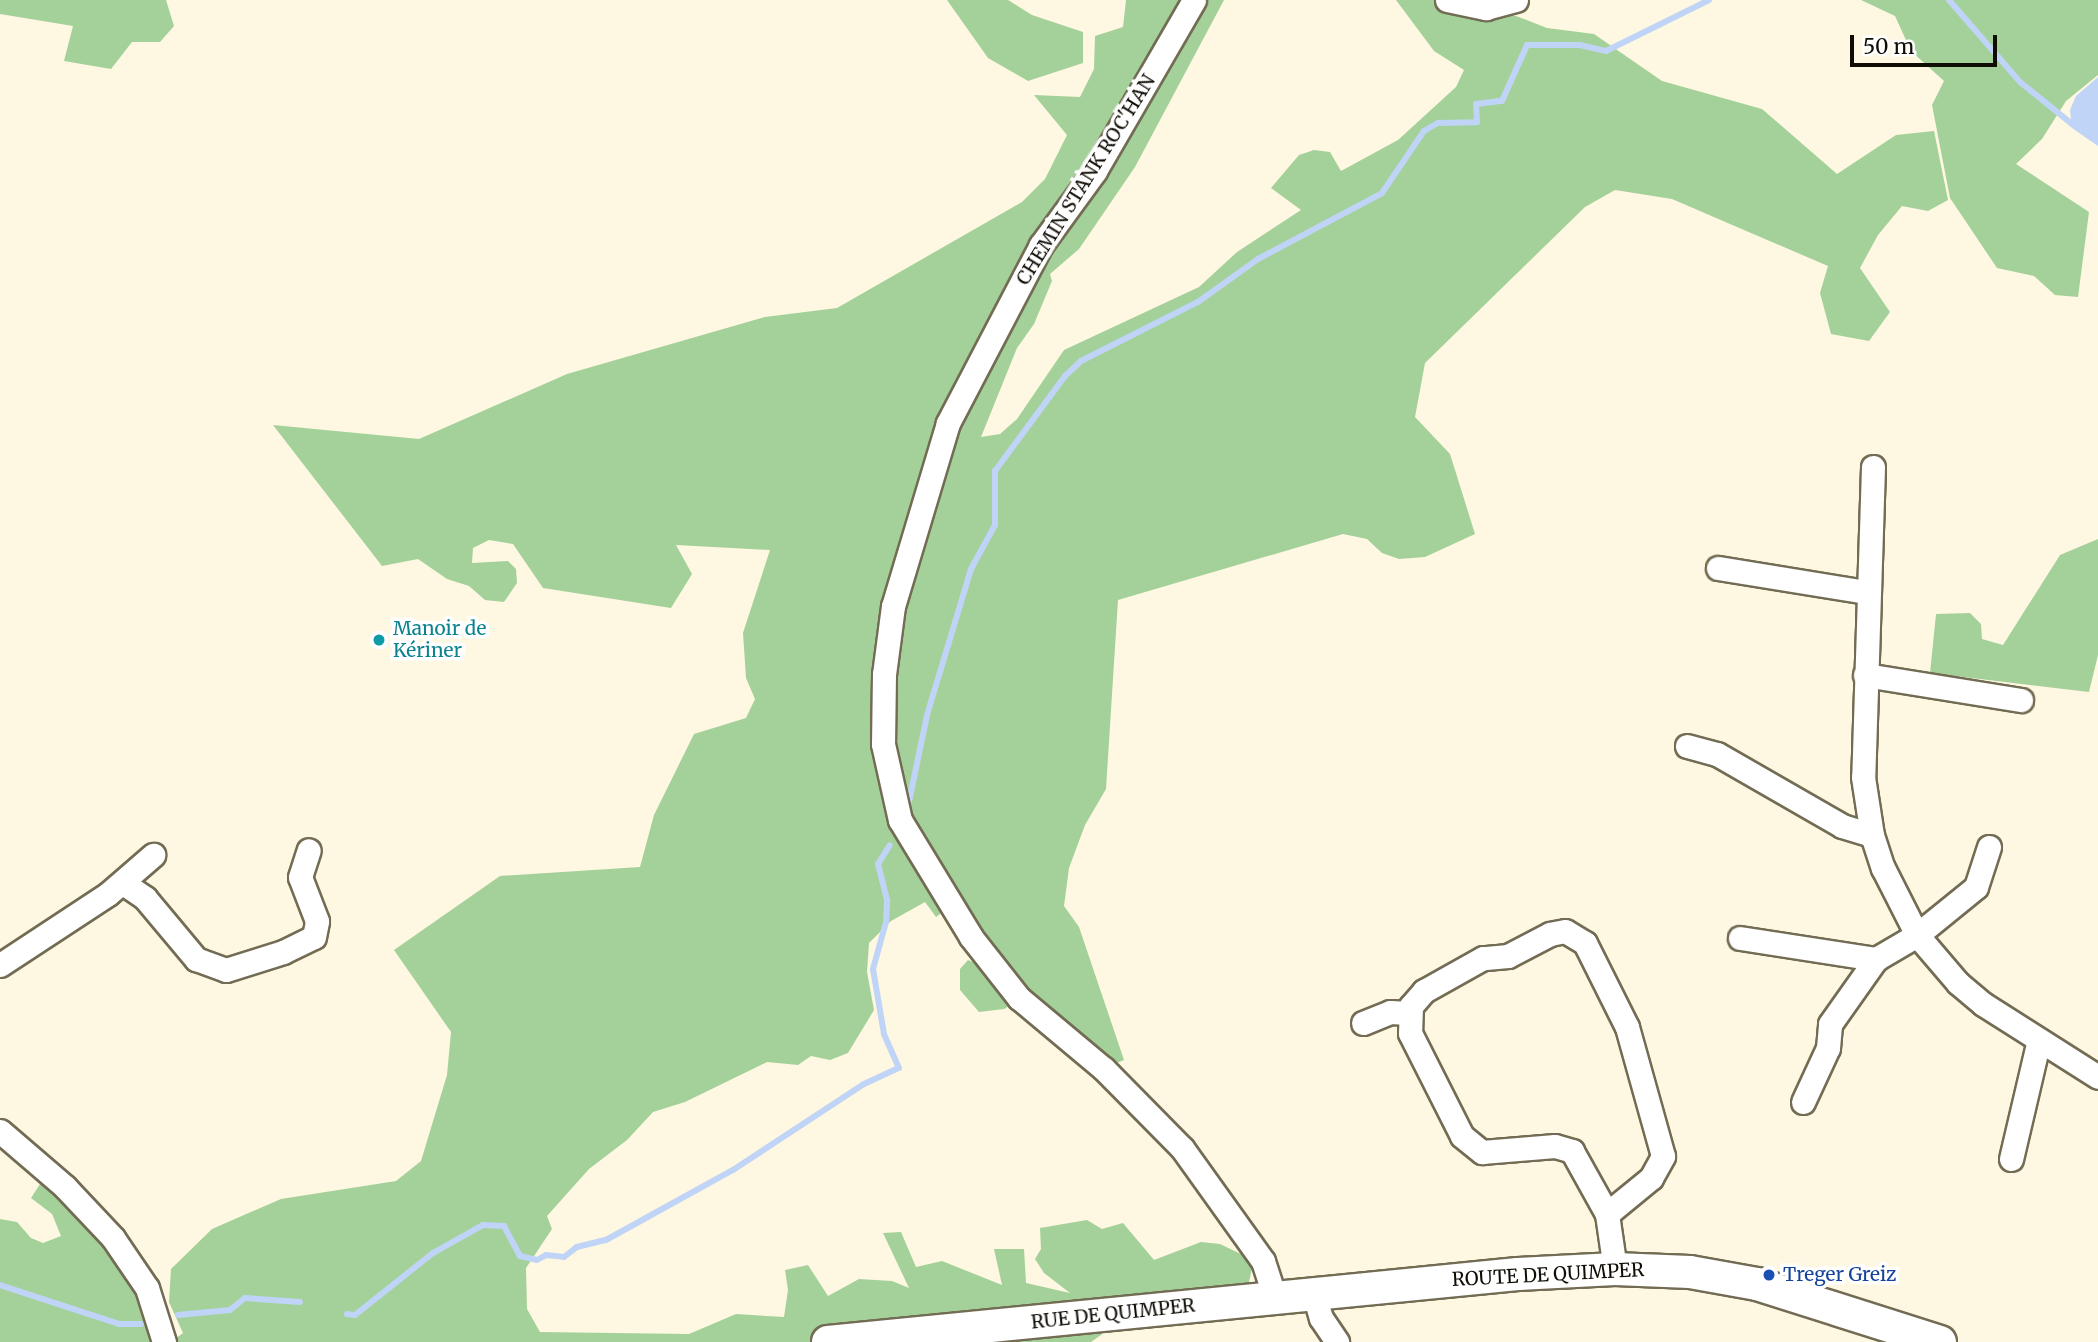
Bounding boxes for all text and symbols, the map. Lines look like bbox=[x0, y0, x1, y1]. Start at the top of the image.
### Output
scale bar bbox=[1853, 21, 2000, 65]
text: 50 m bbox=[1863, 33, 1914, 60]
street label: CHEMIN STANK ROC'HAN bbox=[1012, 71, 1160, 289]
place label: Manoir de Kériner bbox=[393, 618, 486, 662]
marker: Manoir de Kériner bbox=[371, 632, 387, 648]
street label: ROUTE DE QUIMPER bbox=[1451, 1259, 1645, 1291]
place label: Treger Greiz bbox=[1783, 1264, 1896, 1286]
marker: Treger Greiz bbox=[1761, 1267, 1777, 1283]
street label: RUE DE QUIMPER bbox=[1030, 1294, 1196, 1334]

